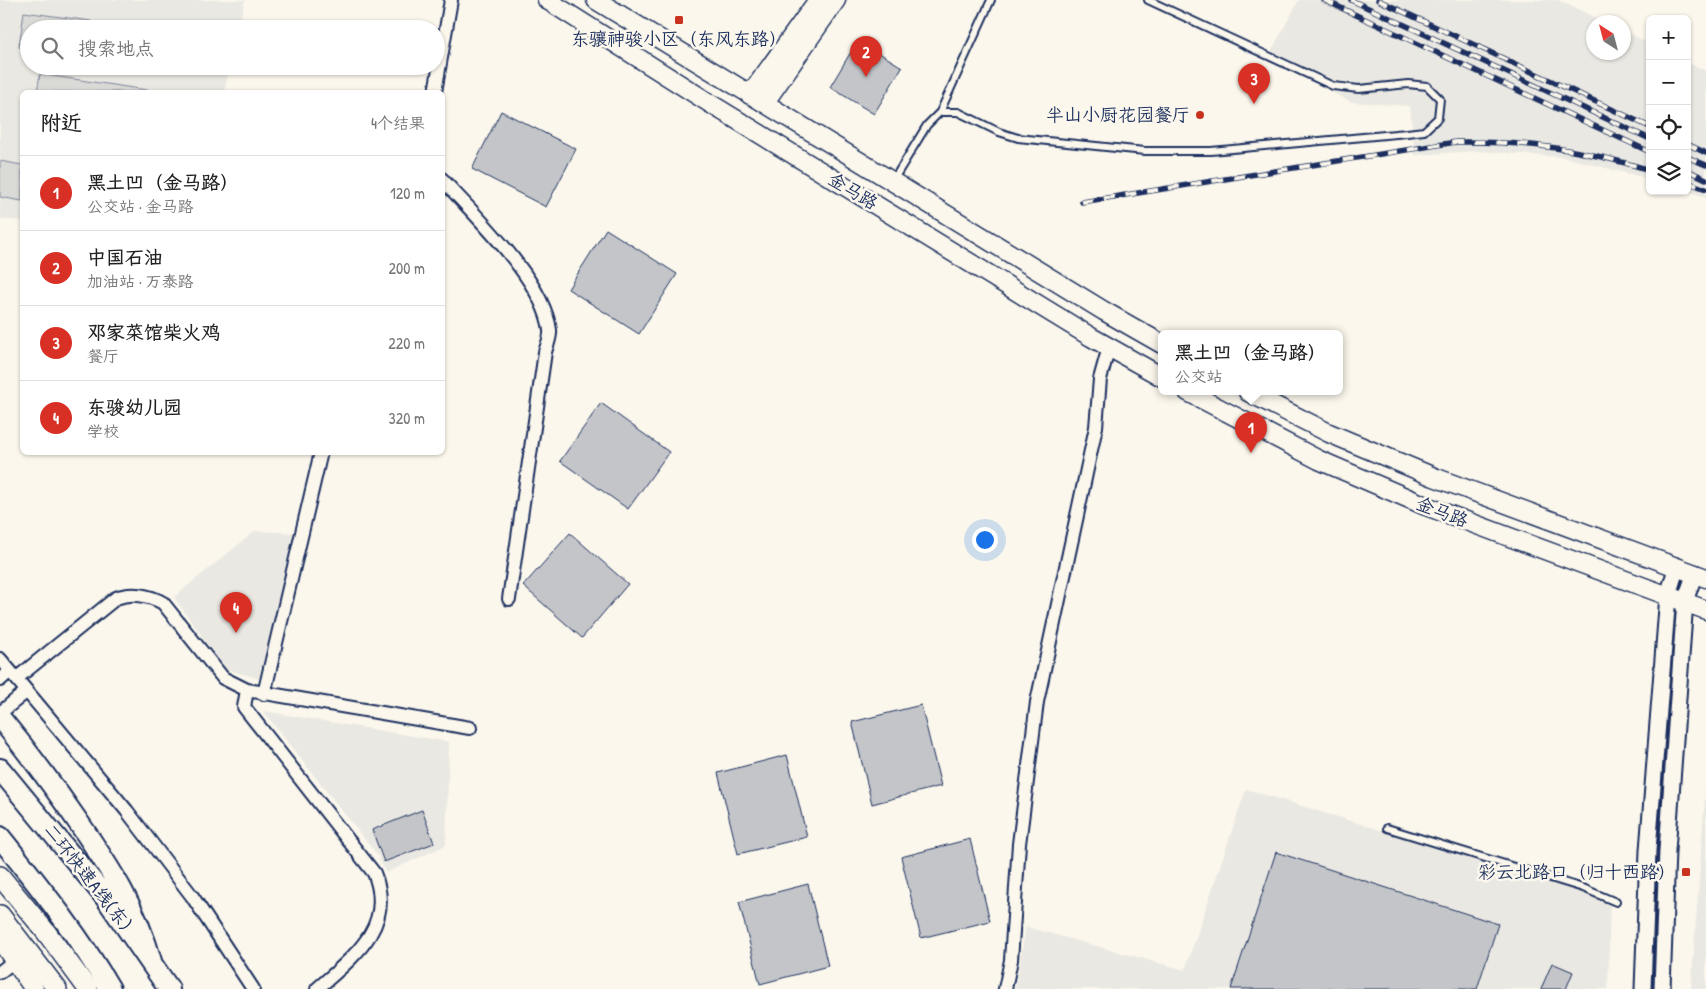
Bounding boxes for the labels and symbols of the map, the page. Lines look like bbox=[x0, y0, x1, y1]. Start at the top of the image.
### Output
marker: 东骧神骏小区（东风东路） bbox=[673, 14, 685, 26]
north arrow bbox=[1586, 15, 1631, 60]
place label: 东骧神骏小区（东风东路） bbox=[571, 26, 787, 51]
pin: 2 bbox=[850, 36, 882, 77]
pin: 3 bbox=[1238, 63, 1270, 104]
place label: 半山小厨花园餐厅 bbox=[1046, 102, 1190, 127]
marker: 半山小厨花园餐厅 bbox=[1194, 109, 1206, 121]
street label: 金马路 bbox=[824, 166, 883, 215]
pin: 1 bbox=[1235, 412, 1267, 453]
street label: 金马路 bbox=[1412, 490, 1472, 533]
your location bbox=[972, 527, 998, 553]
pin: 4 bbox=[220, 592, 252, 633]
street label: 二环快速A线(东) bbox=[39, 818, 138, 935]
place label: 彩云北路口（归十西路） bbox=[1478, 859, 1676, 884]
marker: 彩云北路口（归十西路） bbox=[1680, 866, 1692, 878]

